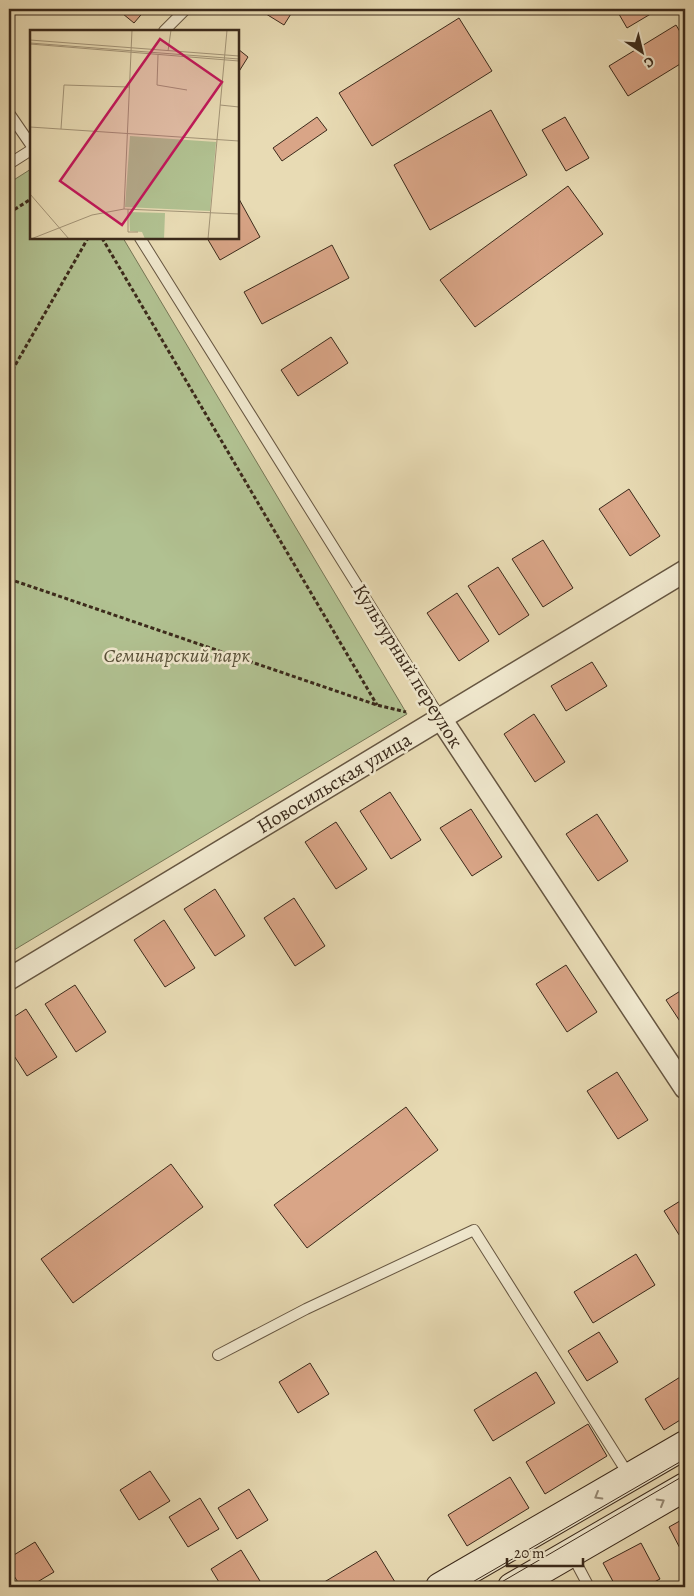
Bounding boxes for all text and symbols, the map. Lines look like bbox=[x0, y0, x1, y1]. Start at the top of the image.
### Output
north arrow bbox=[616, 28, 666, 78]
inset map bbox=[30, 30, 239, 239]
text: С bbox=[640, 52, 658, 73]
street label: Культурный переулок bbox=[347, 579, 469, 753]
park label: Семинарский парк bbox=[104, 642, 250, 669]
street label: Новосильская улица bbox=[252, 726, 417, 840]
one-way arrow bbox=[594, 1490, 603, 1500]
one-way arrow bbox=[655, 1498, 664, 1508]
scale bar bbox=[507, 1536, 583, 1568]
text: 20 m bbox=[514, 1543, 545, 1563]

